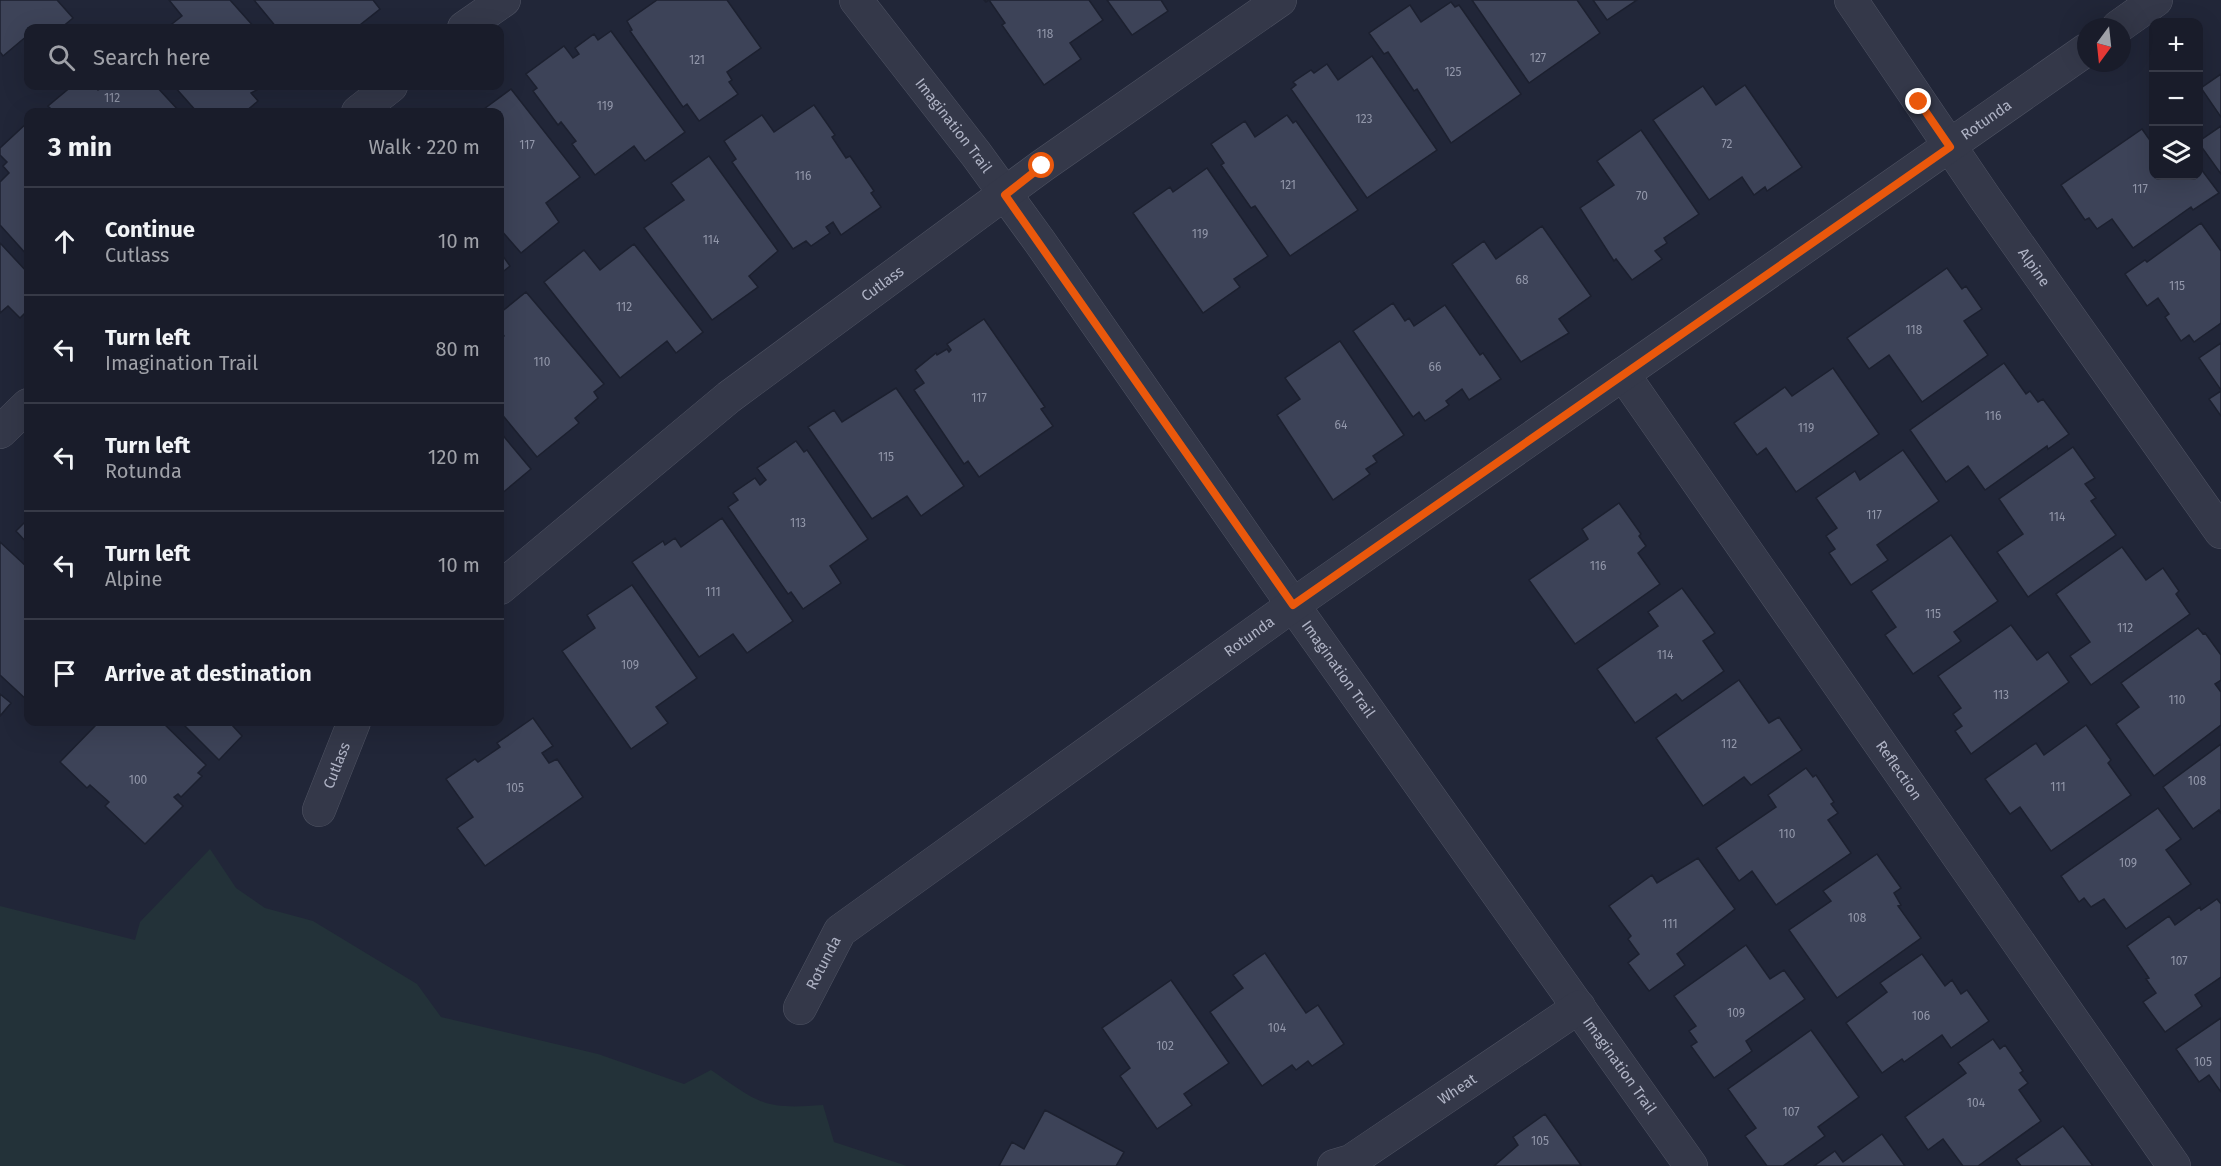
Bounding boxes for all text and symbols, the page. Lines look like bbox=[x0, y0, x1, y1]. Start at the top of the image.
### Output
north arrow bbox=[2077, 18, 2131, 72]
map controls bbox=[2149, 18, 2203, 180]
button: + bbox=[2149, 18, 2203, 72]
search box bbox=[24, 24, 504, 90]
house number: 118 bbox=[1037, 27, 1054, 41]
icon: search bbox=[45, 41, 78, 74]
text: Search here bbox=[93, 44, 211, 71]
house number: 127 bbox=[1530, 51, 1546, 65]
house number: 121 bbox=[689, 53, 705, 67]
house number: 125 bbox=[1444, 65, 1462, 79]
button: − bbox=[2149, 72, 2203, 126]
street label: Imagination Trail bbox=[911, 75, 996, 177]
route end bbox=[1905, 88, 1931, 114]
house number: 112 bbox=[104, 91, 120, 105]
street label: Rotunda bbox=[1957, 96, 2015, 144]
house number: 119 bbox=[597, 99, 613, 113]
house number: 123 bbox=[1355, 112, 1373, 126]
button: layers bbox=[2149, 126, 2203, 180]
text: 3 min bbox=[48, 132, 112, 163]
text: Walk · 220 m bbox=[369, 135, 480, 159]
house number: 72 bbox=[1721, 137, 1733, 151]
house number: 117 bbox=[519, 138, 535, 152]
route start bbox=[1028, 152, 1054, 178]
house number: 116 bbox=[795, 169, 811, 183]
house number: 121 bbox=[1280, 178, 1296, 192]
house number: 117 bbox=[2132, 182, 2148, 196]
house number: 70 bbox=[1636, 189, 1648, 203]
text: Continue bbox=[105, 216, 195, 243]
icon: ahead bbox=[48, 225, 81, 258]
house number: 119 bbox=[1192, 227, 1208, 241]
text: 10 m bbox=[438, 229, 480, 253]
house number: 114 bbox=[703, 233, 720, 247]
text: Cutlass bbox=[105, 243, 169, 267]
street label: Alpine bbox=[2014, 245, 2054, 290]
street label: Cutlass bbox=[858, 262, 907, 305]
house number: 68 bbox=[1515, 273, 1529, 287]
house number: 115 bbox=[2169, 279, 2185, 293]
house number: 112 bbox=[616, 300, 632, 314]
house number: 118 bbox=[1906, 323, 1923, 337]
text: Turn left bbox=[105, 324, 190, 351]
icon: left bbox=[48, 333, 81, 366]
text: 80 m bbox=[435, 337, 480, 361]
text: Imagination Trail bbox=[105, 351, 258, 375]
house number: 110 bbox=[534, 355, 551, 369]
house number: 66 bbox=[1429, 360, 1441, 374]
house number: 117 bbox=[971, 391, 987, 405]
house number: 116 bbox=[1985, 409, 2001, 423]
house number: 64 bbox=[1335, 418, 1348, 432]
house number: 119 bbox=[1798, 421, 1814, 435]
text: Turn left bbox=[105, 432, 190, 459]
icon: left bbox=[48, 441, 81, 474]
text: 120 m bbox=[428, 445, 480, 469]
house number: 115 bbox=[878, 450, 894, 464]
text: Rotunda bbox=[105, 459, 182, 483]
house number: 117 bbox=[1866, 508, 1882, 522]
house number: 114 bbox=[2049, 510, 2066, 524]
house number: 113 bbox=[790, 516, 806, 530]
text: Turn left bbox=[105, 540, 190, 567]
icon: left bbox=[48, 549, 81, 582]
text: 10 m bbox=[438, 553, 480, 577]
house number: 116 bbox=[1590, 559, 1606, 573]
text: Alpine bbox=[105, 567, 162, 591]
house number: 111 bbox=[705, 585, 721, 599]
house number: 115 bbox=[1925, 607, 1941, 621]
street label: Rotunda bbox=[1221, 612, 1278, 661]
street label: Imagination Trail bbox=[1298, 617, 1379, 722]
house number: 112 bbox=[2117, 621, 2133, 635]
house number: 114 bbox=[1657, 648, 1674, 662]
icon: arrive bbox=[48, 657, 81, 690]
house number: 109 bbox=[621, 658, 639, 672]
text: Arrive at destination bbox=[105, 660, 312, 687]
house number: 113 bbox=[1993, 688, 2009, 702]
house number: 110 bbox=[2169, 693, 2186, 707]
house number: 112 bbox=[1721, 737, 1737, 751]
street label: Reflection bbox=[1872, 737, 1926, 804]
street label: Cutlass bbox=[319, 740, 354, 791]
house number: 100 bbox=[129, 773, 148, 787]
house number: 108 bbox=[2188, 774, 2207, 788]
house number: 111 bbox=[2050, 780, 2066, 794]
house number: 105 bbox=[506, 781, 524, 795]
house number: 110 bbox=[1779, 827, 1796, 841]
house number: 109 bbox=[2119, 856, 2137, 870]
house number: 108 bbox=[1848, 911, 1867, 925]
house number: 111 bbox=[1662, 917, 1678, 931]
street label: Rotunda bbox=[802, 933, 845, 993]
house number: 107 bbox=[2171, 954, 2187, 968]
house number: 109 bbox=[1727, 1006, 1745, 1020]
house number: 106 bbox=[1912, 1009, 1930, 1023]
street label: Imagination Trail bbox=[1579, 1013, 1661, 1118]
house number: 104 bbox=[1268, 1021, 1287, 1035]
house number: 102 bbox=[1156, 1039, 1174, 1053]
house number: 105 bbox=[2194, 1055, 2212, 1069]
street label: Wheat bbox=[1435, 1069, 1481, 1109]
house number: 104 bbox=[1967, 1096, 1986, 1110]
house number: 107 bbox=[1783, 1105, 1799, 1119]
house number: 105 bbox=[1531, 1134, 1549, 1148]

